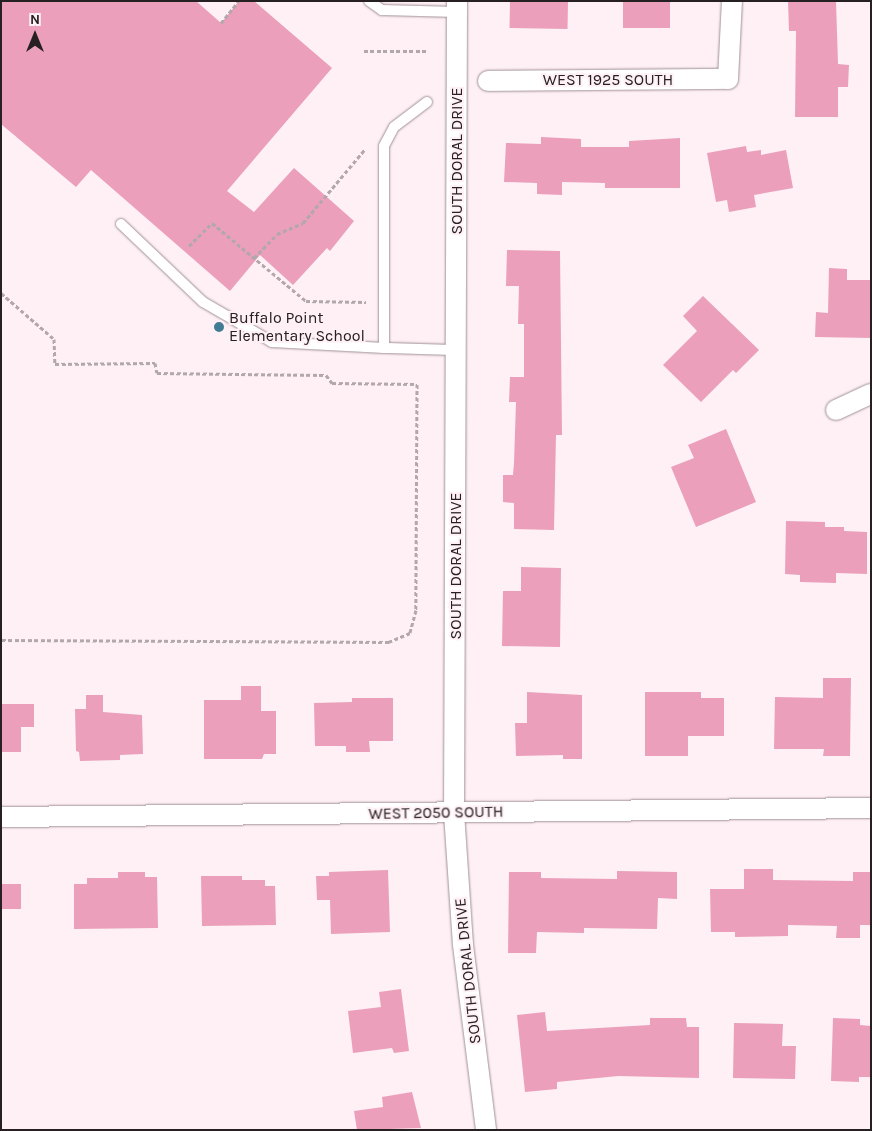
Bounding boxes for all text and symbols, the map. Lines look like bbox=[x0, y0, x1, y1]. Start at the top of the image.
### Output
north arrow bbox=[10, 10, 60, 60]
text: N bbox=[30, 11, 40, 28]
street label: WEST 1925 SOUTH bbox=[543, 70, 673, 90]
street label: SOUTH DORAL DRIVE bbox=[447, 88, 467, 234]
place label: Buffalo Point Elementary School bbox=[229, 308, 365, 346]
marker: Buffalo Point Elementary School bbox=[213, 321, 225, 333]
street label: SOUTH DORAL DRIVE bbox=[446, 493, 466, 639]
street label: WEST 2050 SOUTH bbox=[368, 802, 504, 824]
street label: SOUTH DORAL DRIVE bbox=[451, 897, 485, 1045]

